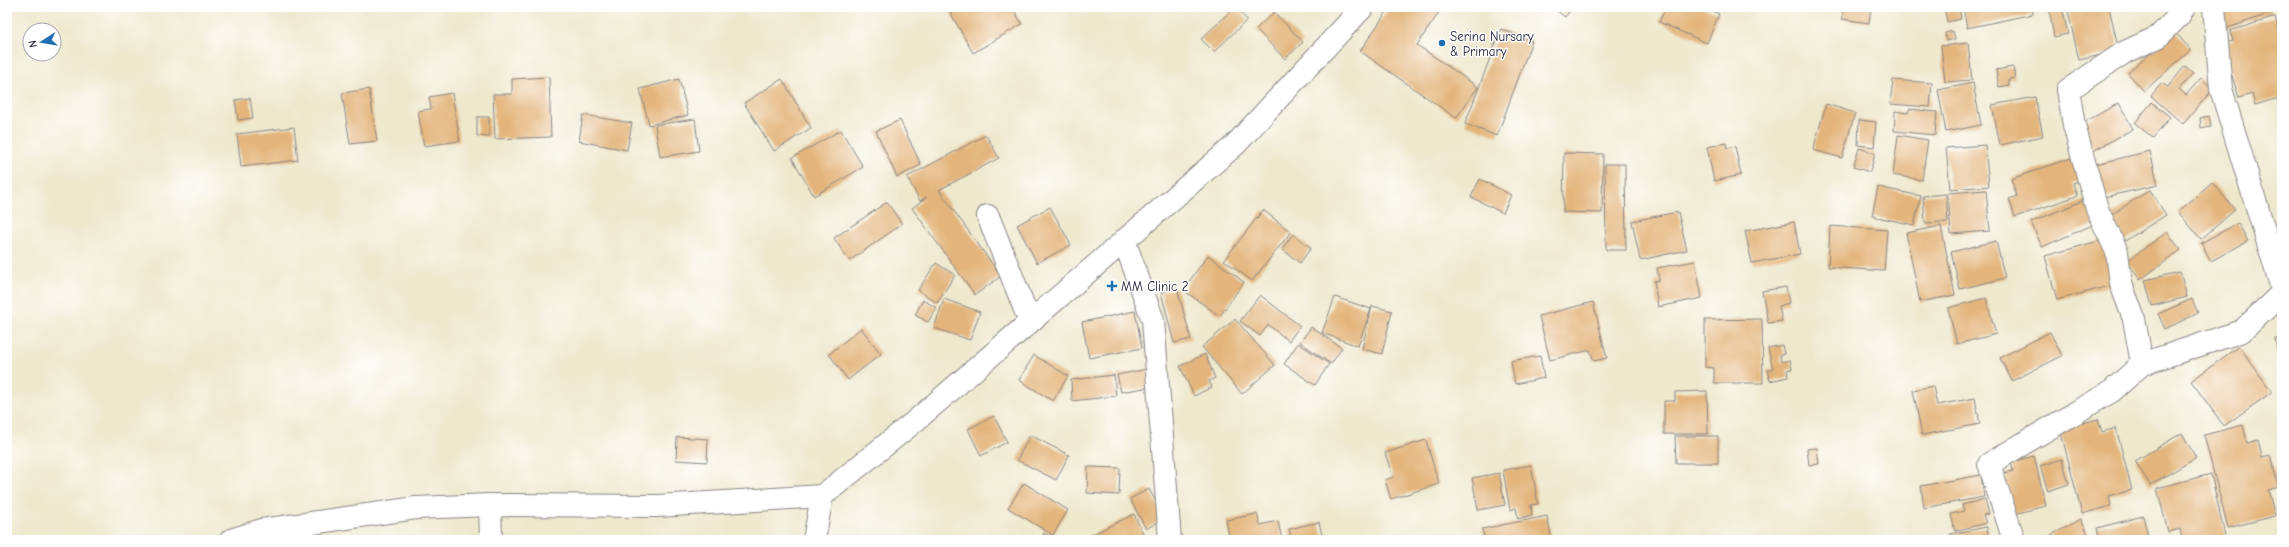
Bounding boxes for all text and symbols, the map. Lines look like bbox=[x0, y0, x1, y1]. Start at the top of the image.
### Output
north arrow bbox=[22, 22, 62, 62]
place label: Serina Nursary & Primary bbox=[1450, 29, 1534, 59]
marker: Serina Nursary & Primary bbox=[1437, 38, 1447, 48]
text: N bbox=[26, 39, 40, 49]
place label: MM Clinic 2 bbox=[1121, 279, 1189, 294]
marker: MM Clinic 2 bbox=[1106, 280, 1118, 292]

